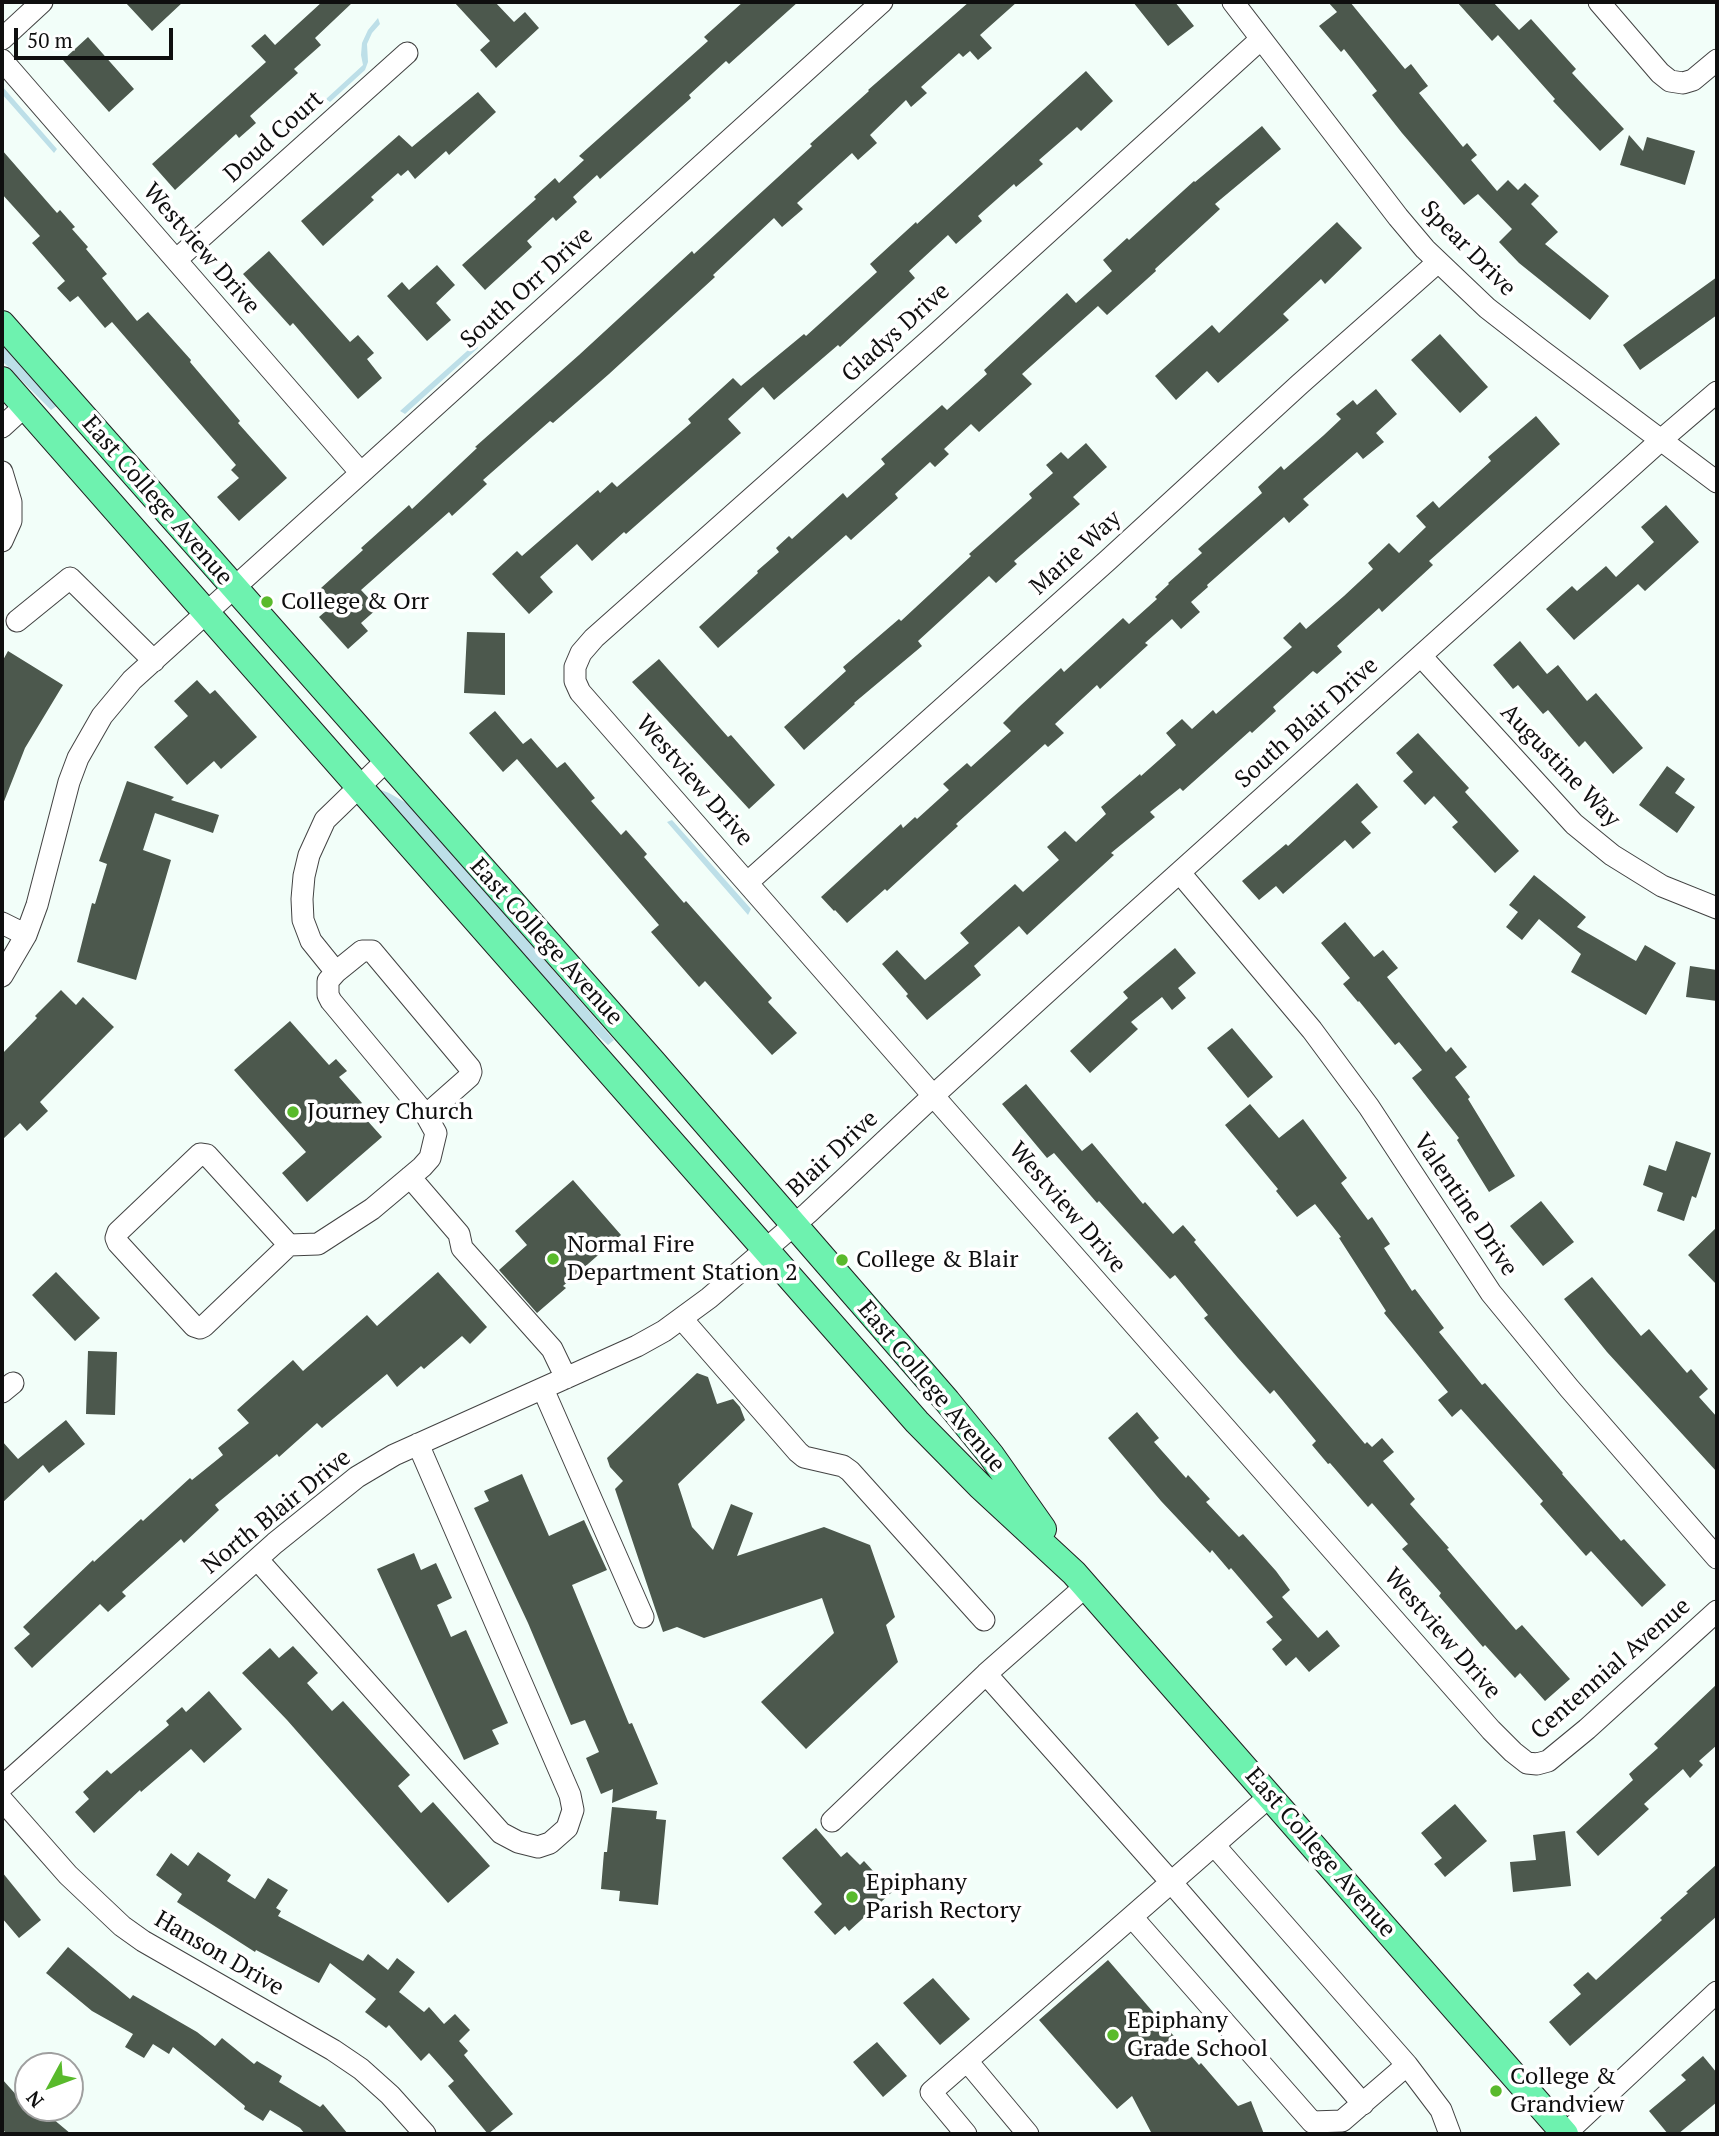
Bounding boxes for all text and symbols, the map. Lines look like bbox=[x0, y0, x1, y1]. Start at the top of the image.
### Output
scale bar bbox=[18, 14, 177, 58]
text: 50 m bbox=[27, 26, 73, 54]
street label: Doud Court bbox=[219, 85, 329, 189]
street label: Westview Drive bbox=[136, 178, 266, 320]
street label: Spear Drive bbox=[1414, 195, 1522, 303]
street label: South Orr Drive bbox=[455, 221, 599, 355]
street label: Gladys Drive bbox=[836, 277, 956, 389]
street label: East College Avenue bbox=[76, 410, 238, 592]
street label: Marie Way bbox=[1025, 505, 1127, 601]
place label: College & Orr bbox=[281, 588, 429, 616]
marker: College & Orr bbox=[259, 594, 275, 610]
street label: South Blair Drive bbox=[1230, 651, 1384, 795]
street label: Augustine Way bbox=[1494, 698, 1626, 834]
street label: Westview Drive bbox=[629, 710, 759, 852]
street label: East College Avenue bbox=[463, 852, 629, 1032]
place label: Journey Church bbox=[307, 1098, 473, 1126]
marker: Journey Church bbox=[285, 1104, 301, 1120]
street label: Blair Drive bbox=[782, 1105, 884, 1203]
street label: Valentine Drive bbox=[1407, 1128, 1523, 1282]
street label: Westview Drive bbox=[1002, 1137, 1132, 1279]
place label: Normal Fire Department Station 2 bbox=[567, 1231, 798, 1287]
place label: College & Blair bbox=[856, 1246, 1018, 1274]
marker: Normal Fire Department Station 2 bbox=[545, 1251, 561, 1267]
marker: College & Blair bbox=[834, 1252, 850, 1268]
street label: East College Avenue bbox=[851, 1295, 1011, 1479]
street label: North Blair Drive bbox=[197, 1443, 357, 1581]
street label: Westview Drive bbox=[1377, 1563, 1507, 1705]
street label: Centennial Avenue bbox=[1525, 1592, 1697, 1746]
street label: East College Avenue bbox=[1239, 1762, 1401, 1944]
place label: Epiphany Parish Rectory bbox=[866, 1869, 1021, 1925]
marker: Epiphany Parish Rectory bbox=[844, 1889, 860, 1905]
street label: Hanson Drive bbox=[149, 1905, 289, 2003]
place label: Epiphany Grade School bbox=[1127, 2007, 1268, 2063]
marker: Epiphany Grade School bbox=[1105, 2027, 1121, 2043]
north arrow bbox=[14, 2052, 84, 2122]
place label: College & Grandview bbox=[1510, 2063, 1624, 2119]
marker: College & Grandview bbox=[1488, 2083, 1504, 2099]
text: N bbox=[20, 2086, 48, 2113]

